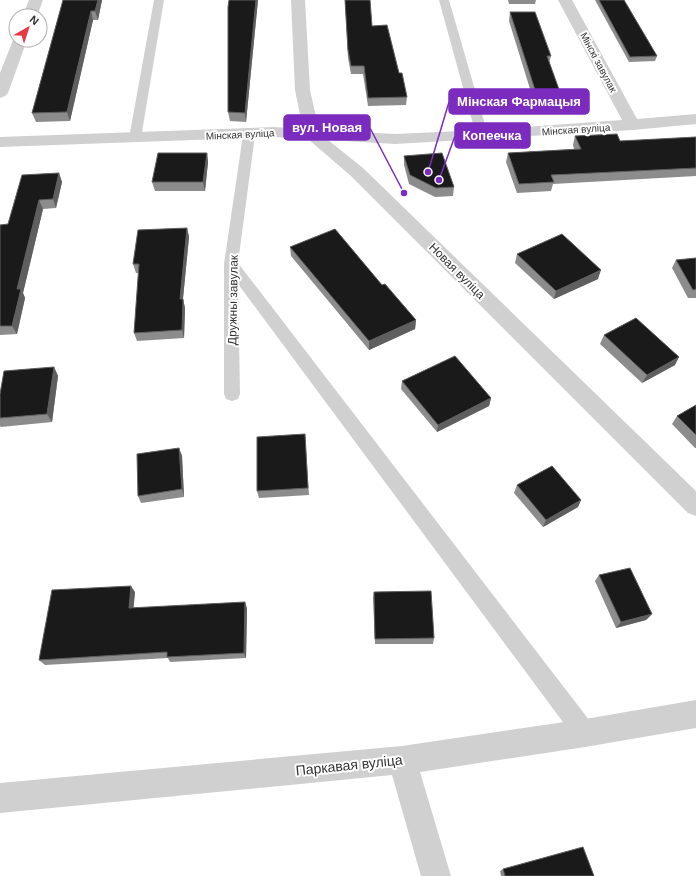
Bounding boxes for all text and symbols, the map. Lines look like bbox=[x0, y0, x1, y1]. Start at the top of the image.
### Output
north arrow bbox=[8, 8, 48, 48]
text: N bbox=[27, 13, 41, 27]
street label: Мінскі завулак bbox=[578, 30, 619, 95]
callout: Мінская Фармацыя bbox=[449, 89, 589, 114]
text: Мінская Фармацыя bbox=[457, 94, 581, 109]
callout: вул. Новая bbox=[284, 115, 370, 140]
text: вул. Новая bbox=[292, 120, 362, 135]
street label: Мінская вуліца bbox=[541, 122, 611, 137]
callout: Копеечка bbox=[455, 123, 530, 148]
street label: Мінская вуліца bbox=[205, 127, 275, 142]
text: Копеечка bbox=[462, 128, 522, 143]
street label: Новая вуліца bbox=[426, 240, 488, 302]
street label: Дружны завулак bbox=[225, 254, 241, 345]
street label: Паркавая вуліца bbox=[295, 751, 403, 779]

